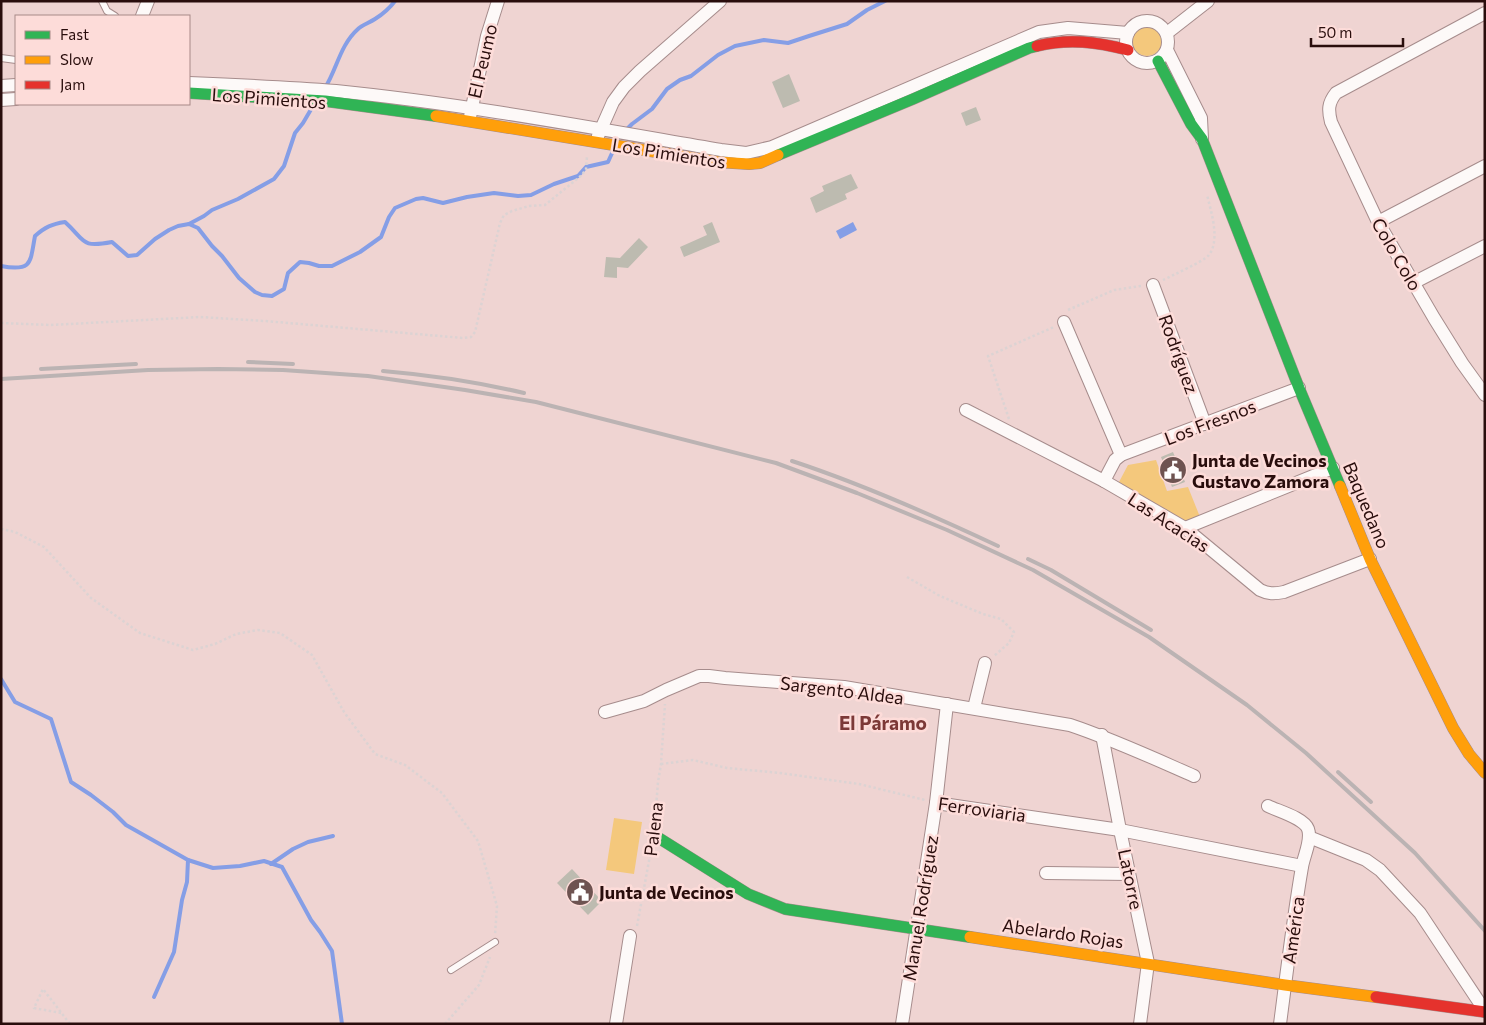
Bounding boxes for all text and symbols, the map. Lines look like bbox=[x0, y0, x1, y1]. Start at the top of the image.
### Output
legend bbox=[15, 15, 190, 105]
scale bar bbox=[1311, 15, 1404, 47]
street label: El Peumo bbox=[463, 22, 501, 100]
text: 50 m bbox=[1318, 23, 1352, 41]
text: Fast bbox=[60, 25, 89, 43]
text: Slow bbox=[60, 50, 93, 68]
text: Jam bbox=[60, 75, 85, 93]
street label: Los Pimientos bbox=[211, 83, 327, 113]
street label: Los Pimientos bbox=[611, 133, 727, 173]
street label: Colo Colo bbox=[1367, 214, 1427, 294]
street label: Rodríguez bbox=[1155, 311, 1203, 397]
street label: Los Fresnos bbox=[1161, 394, 1259, 450]
place label: Junta de Vecinos Gustavo Zamora bbox=[1192, 449, 1329, 492]
public building icon: Junta de Vecinos Gustavo Zamora bbox=[1158, 455, 1188, 485]
street label: Baquedano bbox=[1339, 458, 1395, 552]
street label: Las Acacias bbox=[1124, 487, 1214, 557]
street label: Sargento Aldea bbox=[779, 672, 905, 708]
district label: El Páramo bbox=[839, 711, 927, 734]
street label: Ferroviaria bbox=[937, 792, 1027, 826]
street label: Palena bbox=[639, 801, 667, 857]
street label: Manuel Rodríguez bbox=[898, 834, 942, 982]
street label: Latorre bbox=[1114, 847, 1148, 911]
public building icon: Junta de Vecinos bbox=[565, 877, 595, 907]
place label: Junta de Vecinos bbox=[599, 881, 734, 903]
street label: América bbox=[1277, 895, 1309, 965]
street label: Abelardo Rojas bbox=[1001, 914, 1125, 952]

